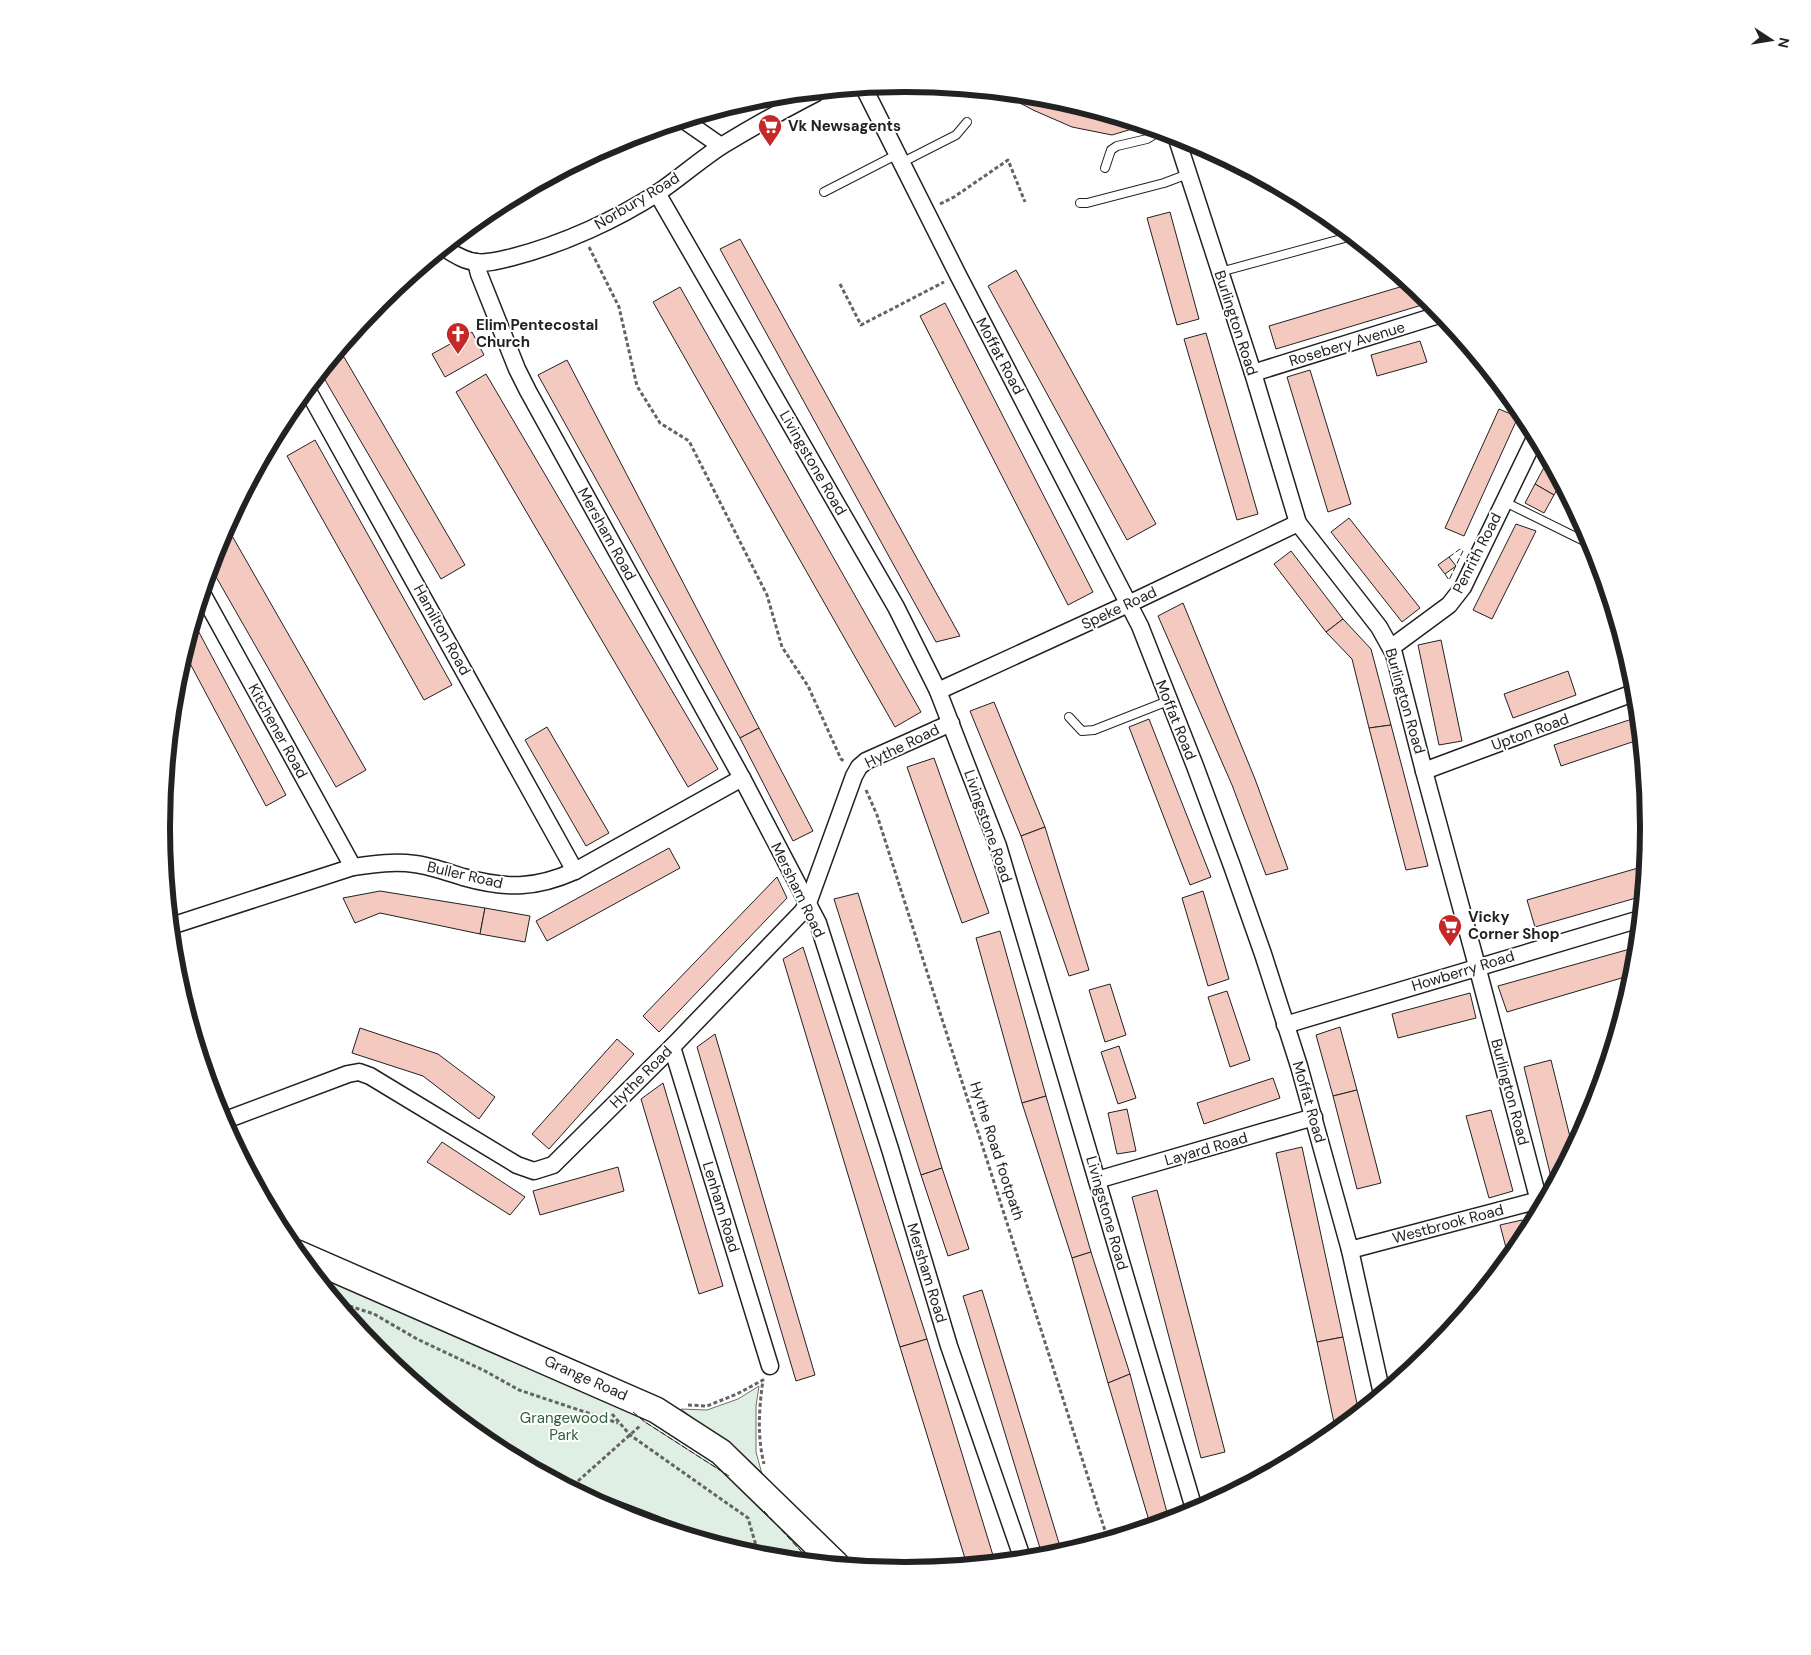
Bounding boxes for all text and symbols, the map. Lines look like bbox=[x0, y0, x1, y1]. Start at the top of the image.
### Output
north arrow bbox=[1746, 15, 1796, 65]
text: N bbox=[1774, 36, 1794, 50]
supermarket icon: Vk Newsagents bbox=[757, 113, 783, 147]
place label: Vk Newsagents bbox=[788, 116, 901, 136]
street label: Norbury Road bbox=[591, 168, 683, 234]
street label: Burlington Road bbox=[1210, 268, 1262, 378]
street label: Moffat Road bbox=[971, 314, 1029, 398]
place label: Elim Pentecostal Church bbox=[476, 315, 598, 352]
street label: Rosebery Avenue bbox=[1287, 317, 1407, 371]
church icon: Elim Pentecostal Church bbox=[445, 321, 471, 355]
street label: Livingstone Road bbox=[775, 407, 851, 519]
street label: Mersham Road bbox=[573, 484, 641, 584]
street label: Penrith Road bbox=[1448, 509, 1506, 597]
street label: Hamilton Road bbox=[409, 581, 475, 679]
street label: Speke Road bbox=[1078, 582, 1160, 634]
street label: Burlington Road bbox=[1380, 646, 1430, 756]
street label: Moffat Road bbox=[1151, 677, 1201, 763]
street label: Kitchener Road bbox=[244, 680, 312, 782]
street label: Upton Road bbox=[1489, 709, 1571, 755]
street label: Hythe Road bbox=[861, 719, 943, 773]
street label: Livingstone Road bbox=[959, 767, 1017, 885]
street label: Mersham Road bbox=[766, 839, 830, 941]
street label: Buller Road bbox=[425, 857, 505, 893]
place label: Vicky Corner Shop bbox=[1468, 907, 1560, 944]
supermarket icon: Vicky Corner Shop bbox=[1437, 913, 1463, 947]
street label: Howberry Road bbox=[1409, 946, 1517, 996]
street label: Burlington Road bbox=[1486, 1037, 1534, 1147]
street label: Hythe Road bbox=[605, 1041, 677, 1113]
street label: Moffat Road bbox=[1288, 1059, 1330, 1145]
street label: Hythe Road footpath bbox=[965, 1079, 1029, 1223]
street label: Layard Road bbox=[1162, 1128, 1250, 1170]
street label: Livingstone Road bbox=[1081, 1154, 1133, 1272]
street label: Lenham Road bbox=[698, 1159, 744, 1255]
street label: Westbrook Road bbox=[1390, 1200, 1506, 1248]
street label: Mersham Road bbox=[902, 1221, 952, 1325]
street label: Grange Road bbox=[541, 1351, 631, 1405]
park label: Grangewood Park bbox=[520, 1408, 608, 1445]

